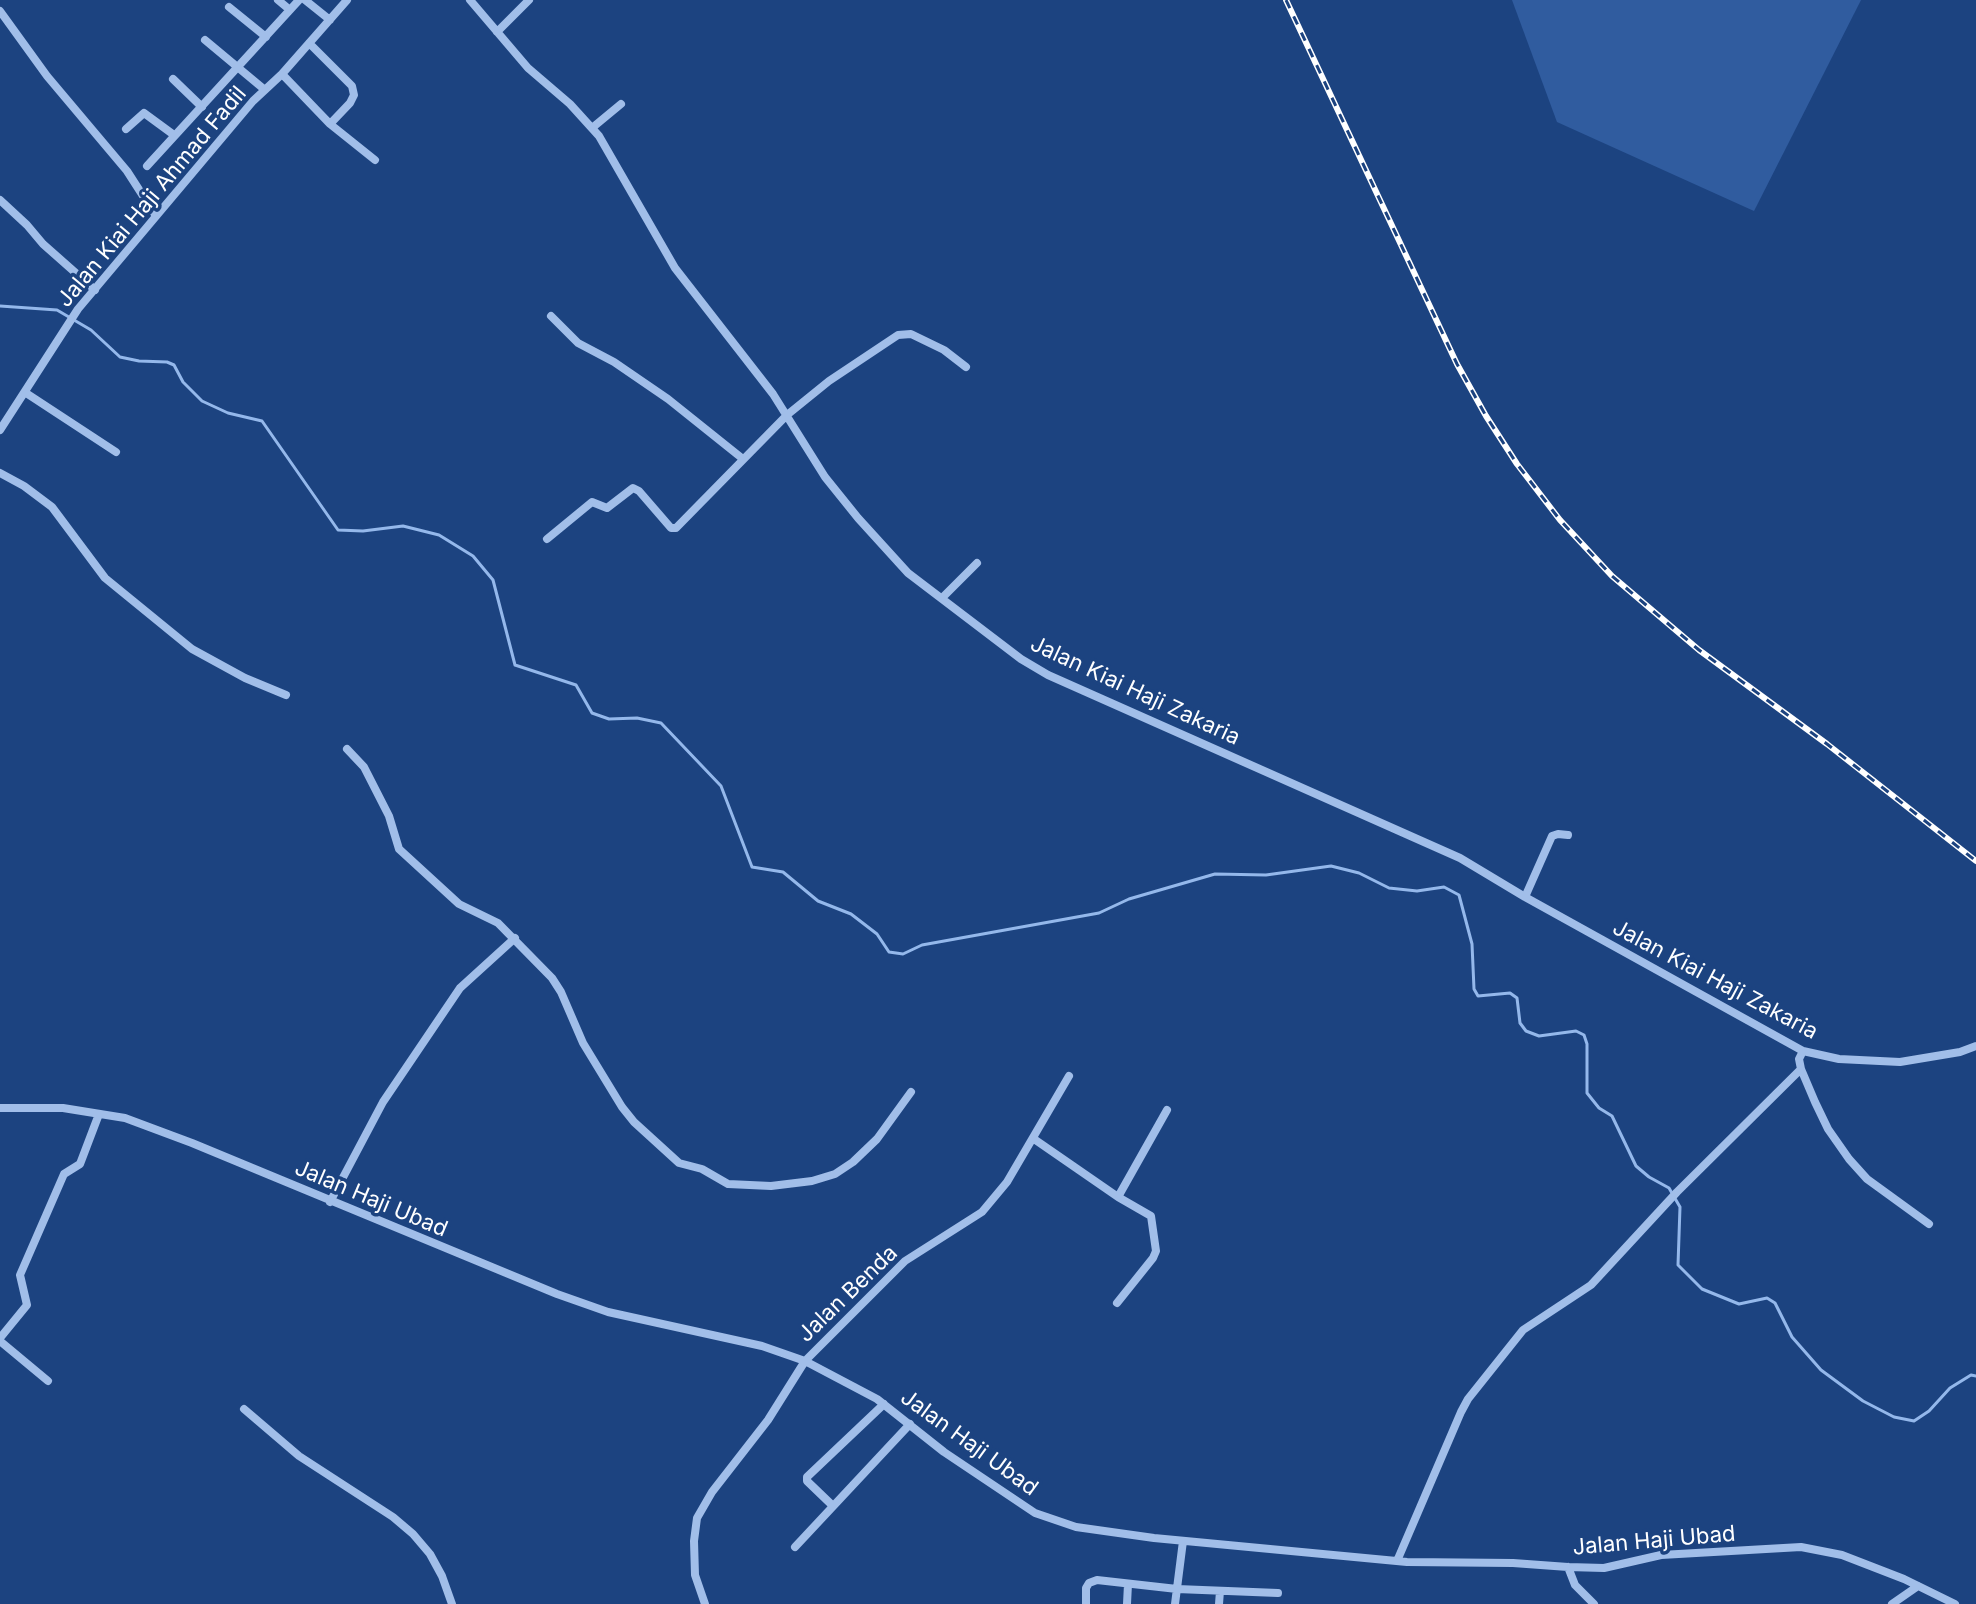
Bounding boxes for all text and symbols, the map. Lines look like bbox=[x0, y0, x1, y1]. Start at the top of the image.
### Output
street label: Jalan Kiai Haji Ahmad Fadil bbox=[52, 81, 252, 313]
street label: Jalan Kiai Haji Zakaria bbox=[1026, 631, 1244, 751]
street label: Jalan Kiai Haji Zakaria bbox=[1608, 915, 1822, 1045]
street label: Jalan Haji Ubad bbox=[291, 1155, 451, 1243]
street label: Jalan Benda bbox=[793, 1240, 903, 1348]
street label: Jalan Haji Ubad bbox=[895, 1384, 1043, 1502]
street label: Jalan Haji Ubad bbox=[1572, 1521, 1736, 1561]

